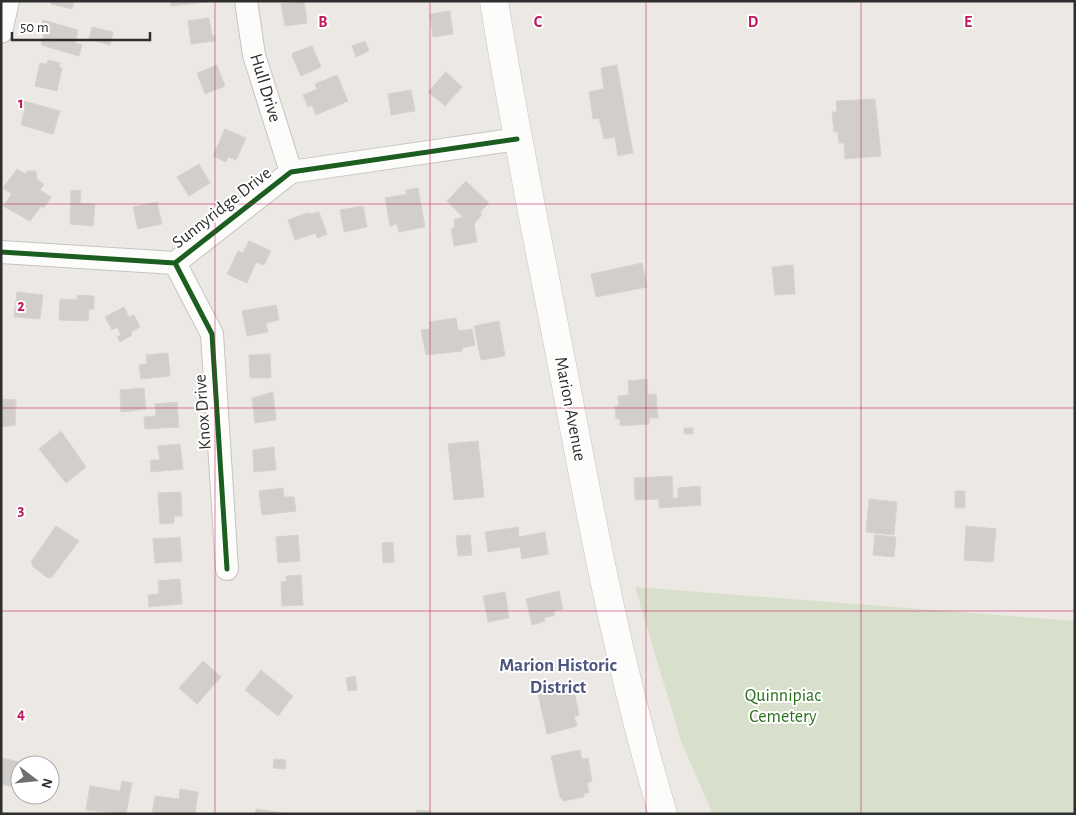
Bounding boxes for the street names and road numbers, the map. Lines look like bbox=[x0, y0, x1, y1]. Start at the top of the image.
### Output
street label: Hull Drive bbox=[246, 52, 284, 124]
street label: Sunnyridge Drive bbox=[169, 164, 275, 252]
street label: Marion Avenue bbox=[551, 355, 589, 463]
street label: Knox Drive bbox=[191, 374, 215, 450]

